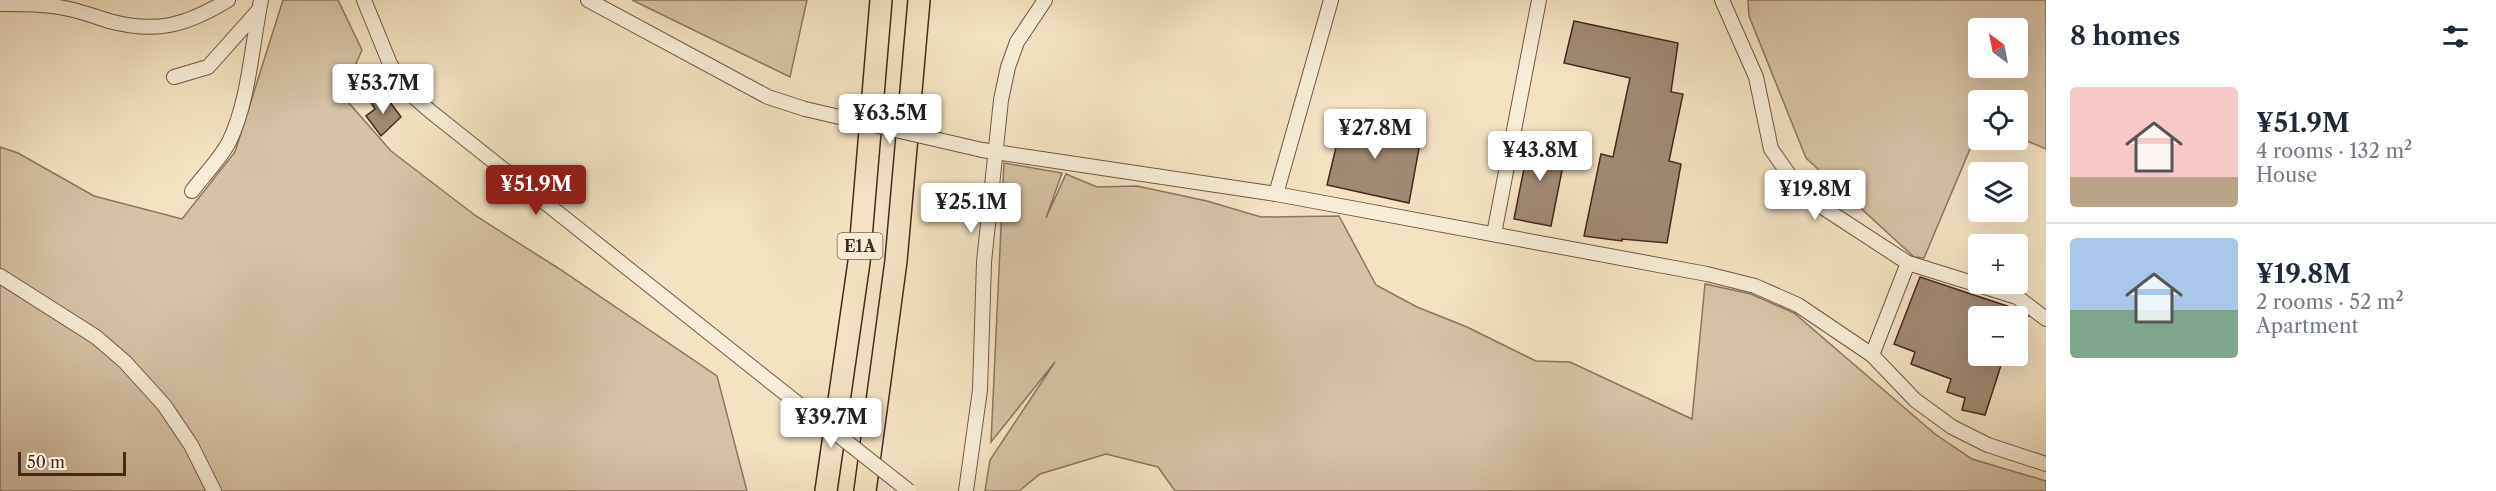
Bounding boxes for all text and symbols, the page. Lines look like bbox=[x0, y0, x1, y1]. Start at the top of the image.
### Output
north arrow bbox=[1968, 18, 2028, 78]
map controls bbox=[1968, 18, 2028, 366]
text: 8 homes bbox=[2070, 20, 2180, 52]
icon: filters bbox=[2439, 20, 2472, 53]
pin: ¥53.7M bbox=[334, 64, 432, 115]
text: ¥53.7M bbox=[346, 71, 420, 95]
button: locate bbox=[1968, 90, 2028, 150]
pin: ¥63.5M bbox=[841, 94, 939, 145]
text: ¥63.5M bbox=[853, 101, 927, 125]
text: ¥51.9M bbox=[2256, 107, 2350, 139]
pin: ¥27.8M bbox=[1326, 109, 1424, 160]
icon: home bbox=[2118, 111, 2190, 183]
text: ¥27.8M bbox=[1338, 116, 1412, 140]
pin: ¥43.8M bbox=[1491, 131, 1589, 182]
text: ¥43.8M bbox=[1502, 138, 1578, 162]
text: 4 rooms · 132 m² bbox=[2256, 139, 2412, 163]
button: layers bbox=[1968, 162, 2028, 222]
text: House bbox=[2256, 163, 2317, 187]
pin: ¥51.9M bbox=[487, 165, 585, 216]
pin: ¥19.8M bbox=[1766, 170, 1864, 221]
text: ¥51.9M bbox=[500, 172, 572, 196]
text: ¥19.8M bbox=[1779, 177, 1851, 201]
pin: ¥25.1M bbox=[922, 183, 1020, 234]
text: ¥25.1M bbox=[935, 190, 1007, 214]
road number: E1A bbox=[838, 233, 882, 259]
button: + bbox=[1968, 234, 2028, 294]
text: ¥19.8M bbox=[2256, 258, 2351, 290]
icon: home bbox=[2118, 262, 2190, 334]
text: 2 rooms · 52 m² bbox=[2256, 290, 2404, 314]
button: − bbox=[1968, 306, 2028, 366]
text: Apartment bbox=[2256, 314, 2359, 338]
pin: ¥39.7M bbox=[782, 398, 880, 449]
text: ¥39.7M bbox=[794, 405, 868, 429]
scale bar bbox=[18, 449, 126, 476]
text: 50 m bbox=[27, 452, 65, 472]

